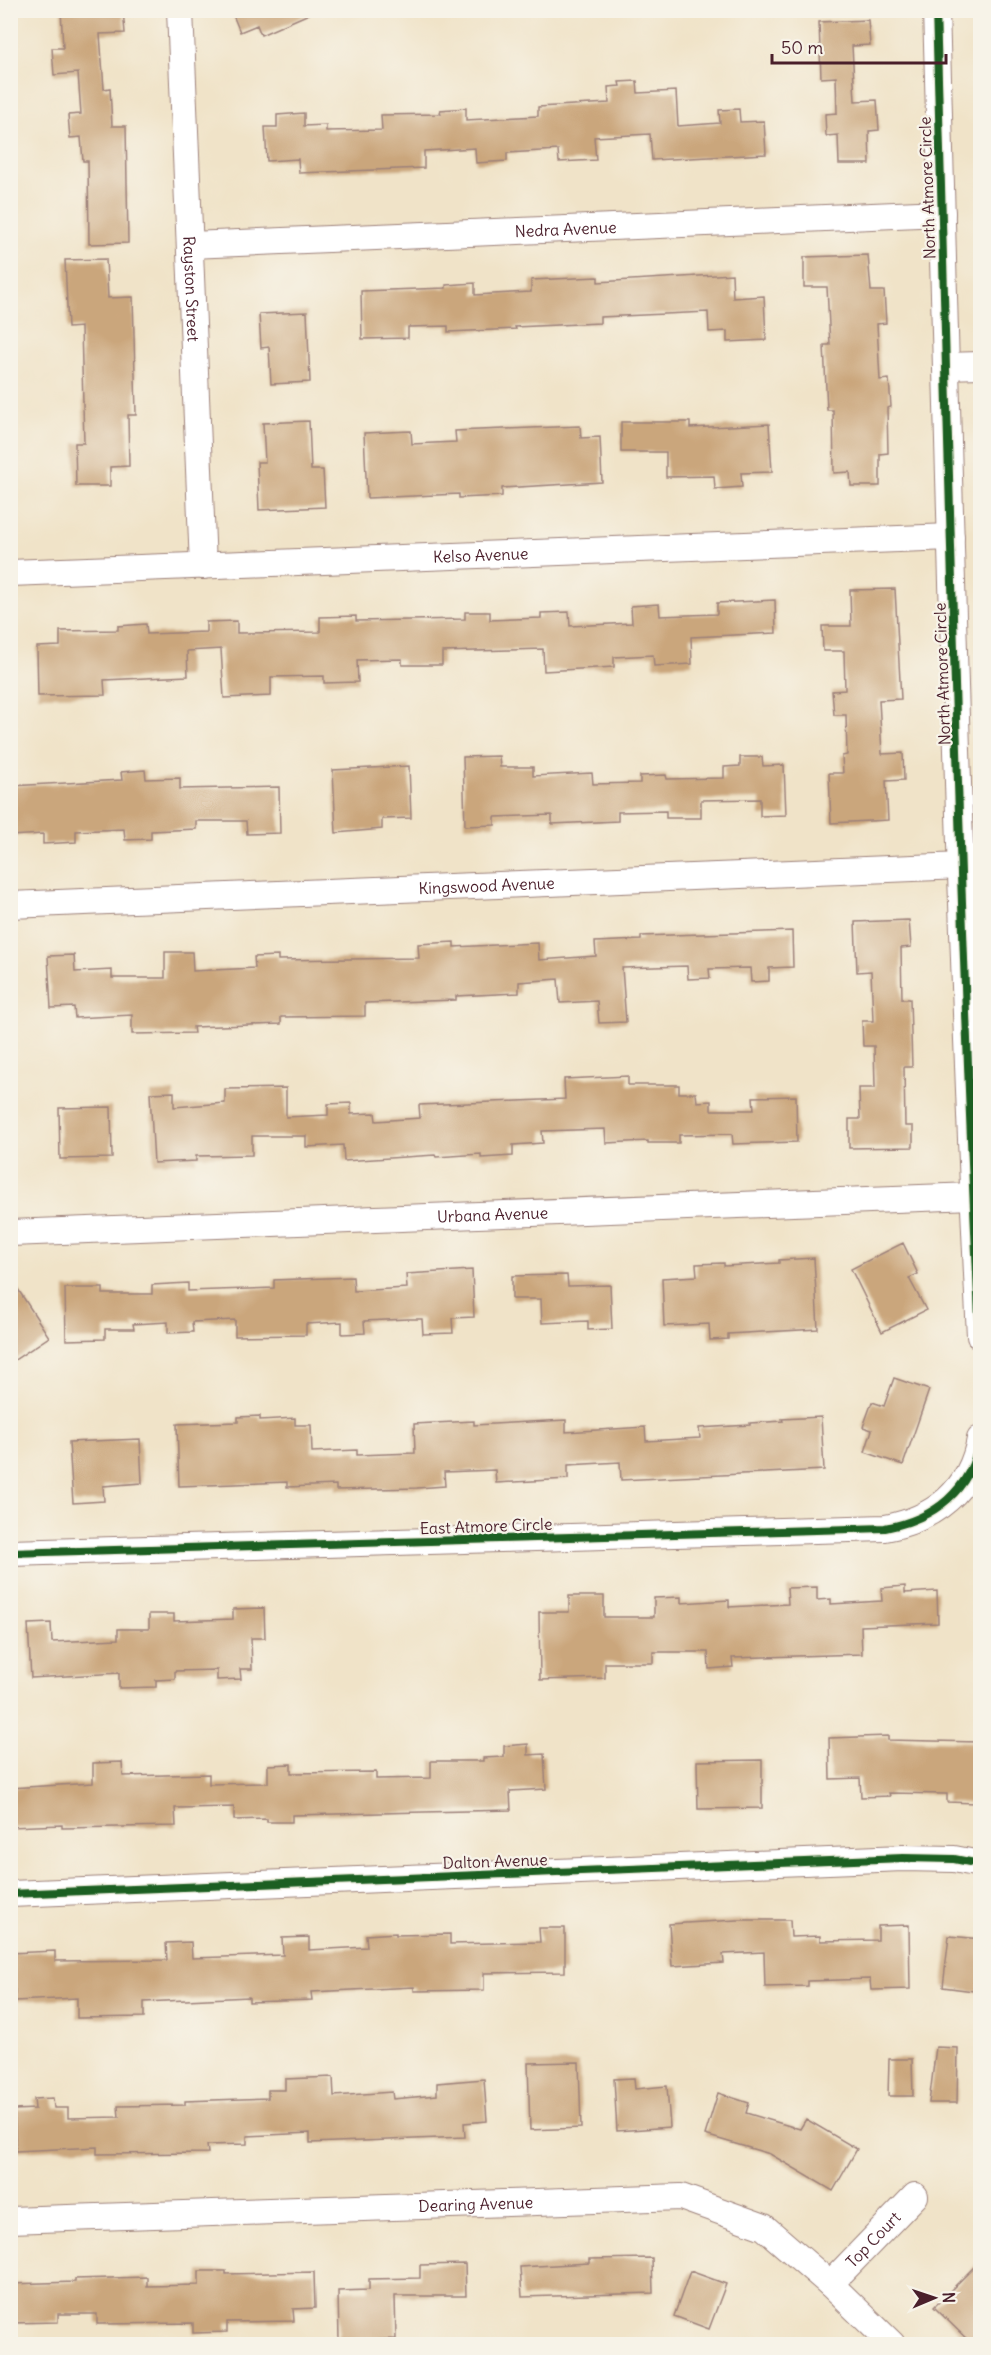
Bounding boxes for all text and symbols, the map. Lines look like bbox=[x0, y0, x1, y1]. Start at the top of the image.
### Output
scale bar bbox=[772, 27, 946, 65]
text: 50 m bbox=[781, 36, 823, 59]
street label: North Atmore Circle bbox=[915, 116, 939, 260]
street label: Nedra Avenue bbox=[514, 217, 617, 241]
street label: Rayston Street bbox=[179, 236, 204, 343]
street label: Kelso Avenue bbox=[433, 543, 529, 567]
street label: North Atmore Circle bbox=[930, 602, 954, 746]
street label: Kingswood Avenue bbox=[418, 873, 555, 898]
street label: Urbana Avenue bbox=[437, 1202, 549, 1227]
street label: East Atmore Circle bbox=[419, 1514, 553, 1538]
street label: Dalton Avenue bbox=[442, 1849, 548, 1873]
street label: Dearing Avenue bbox=[418, 2192, 533, 2216]
street label: Top Court bbox=[842, 2207, 905, 2272]
north arrow bbox=[904, 2268, 964, 2328]
text: N bbox=[939, 2292, 959, 2303]

